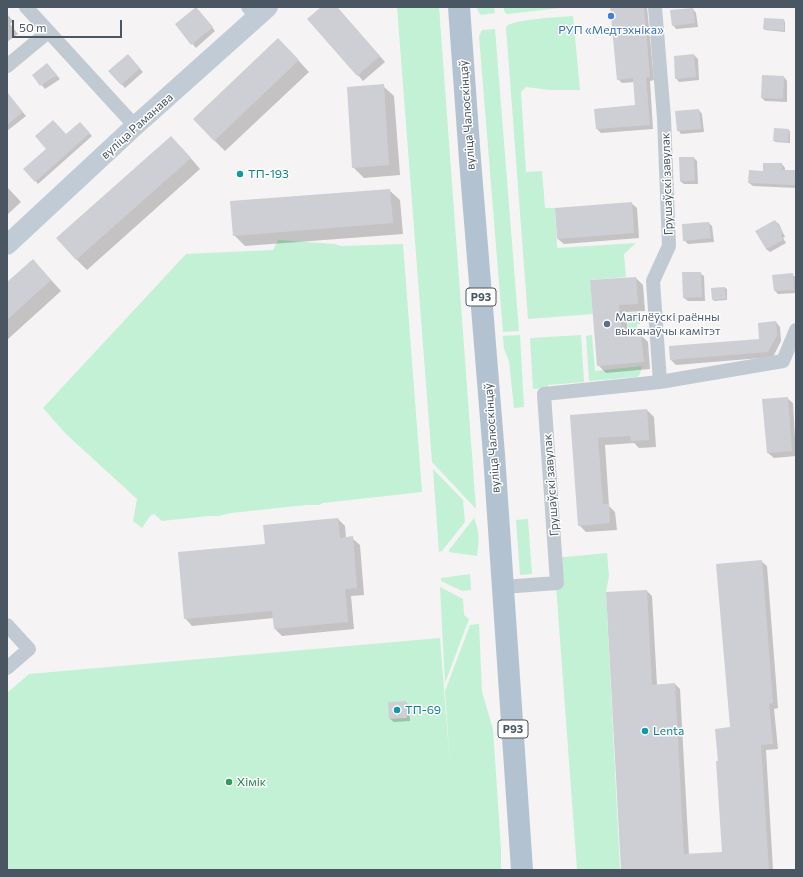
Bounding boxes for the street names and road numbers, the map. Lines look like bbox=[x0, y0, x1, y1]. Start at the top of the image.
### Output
street label: вуліца Чалюскінцаў bbox=[456, 59, 478, 171]
street label: вуліца Раманава bbox=[98, 90, 176, 162]
street label: Грушаўскі завулак bbox=[658, 133, 676, 235]
road number: Р93 bbox=[466, 288, 496, 306]
street label: вуліца Чалюскінцаў bbox=[481, 382, 503, 494]
street label: Грушаўскі завулак bbox=[540, 433, 562, 537]
road number: Р93 bbox=[498, 720, 528, 738]

